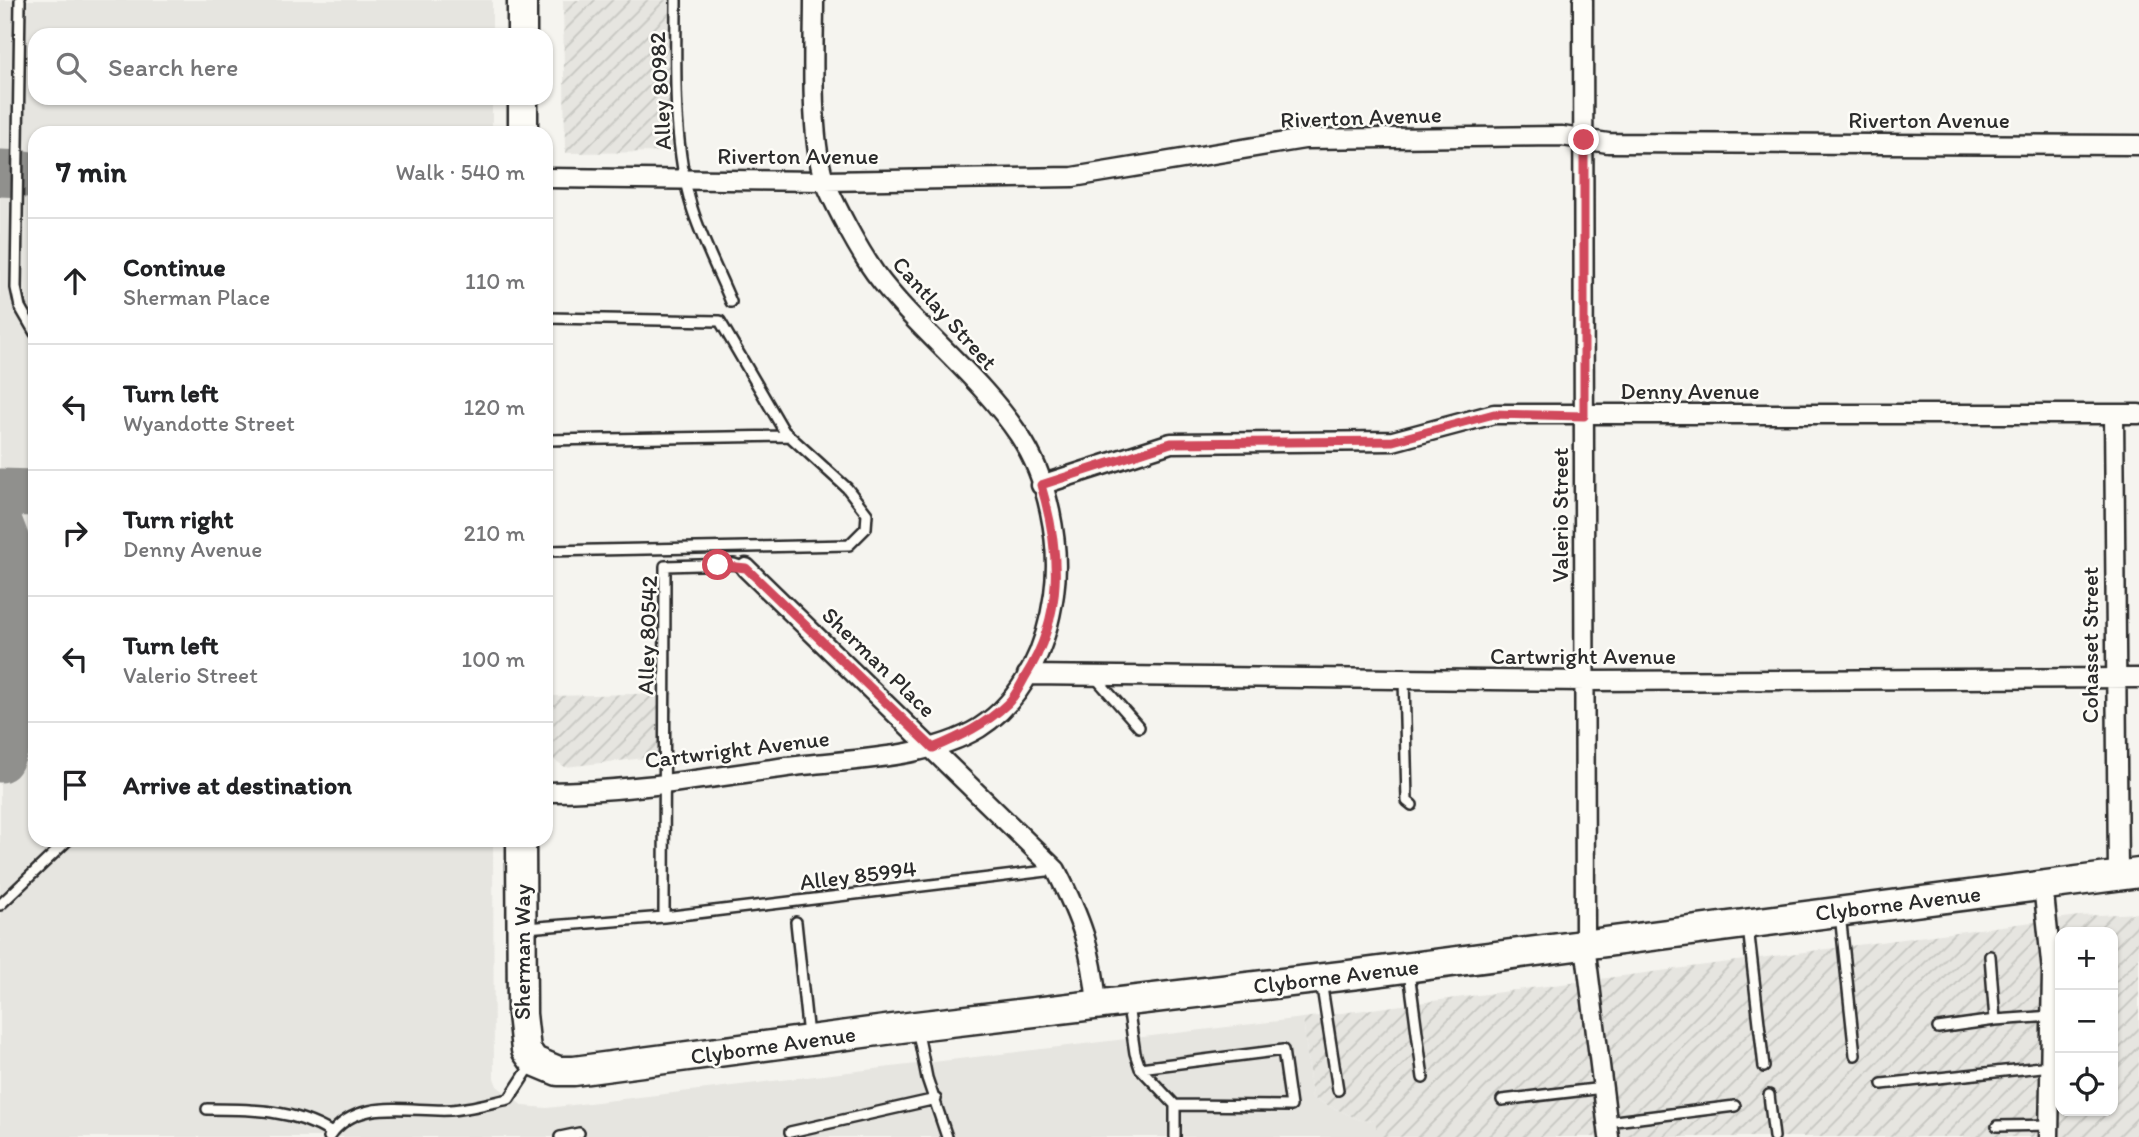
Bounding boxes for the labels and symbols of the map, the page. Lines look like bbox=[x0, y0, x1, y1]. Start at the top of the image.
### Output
street label: Alley 80982 bbox=[643, 31, 677, 151]
street label: Riverton Avenue bbox=[1280, 100, 1442, 134]
street label: Riverton Avenue bbox=[1848, 106, 2010, 134]
route end bbox=[1568, 124, 1599, 155]
street label: Riverton Avenue bbox=[717, 142, 879, 170]
street label: Cantlay Street bbox=[887, 250, 1003, 376]
street label: Denny Avenue bbox=[1620, 377, 1760, 405]
street label: Valerio Street bbox=[1546, 447, 1574, 582]
route start bbox=[702, 549, 733, 580]
street label: Cohasset Street bbox=[2076, 567, 2104, 723]
street label: Alley 80542 bbox=[631, 575, 663, 695]
street label: Sherman Place bbox=[816, 601, 942, 723]
street label: Cartwright Avenue bbox=[1490, 642, 1676, 670]
street label: Cartwright Avenue bbox=[643, 724, 831, 774]
street label: Alley 85994 bbox=[798, 854, 918, 896]
street label: Clyborne Avenue bbox=[1814, 879, 1982, 927]
street label: Sherman Way bbox=[508, 884, 536, 1020]
street label: Clyborne Avenue bbox=[1252, 952, 1420, 1000]
street label: Clyborne Avenue bbox=[689, 1020, 857, 1070]

